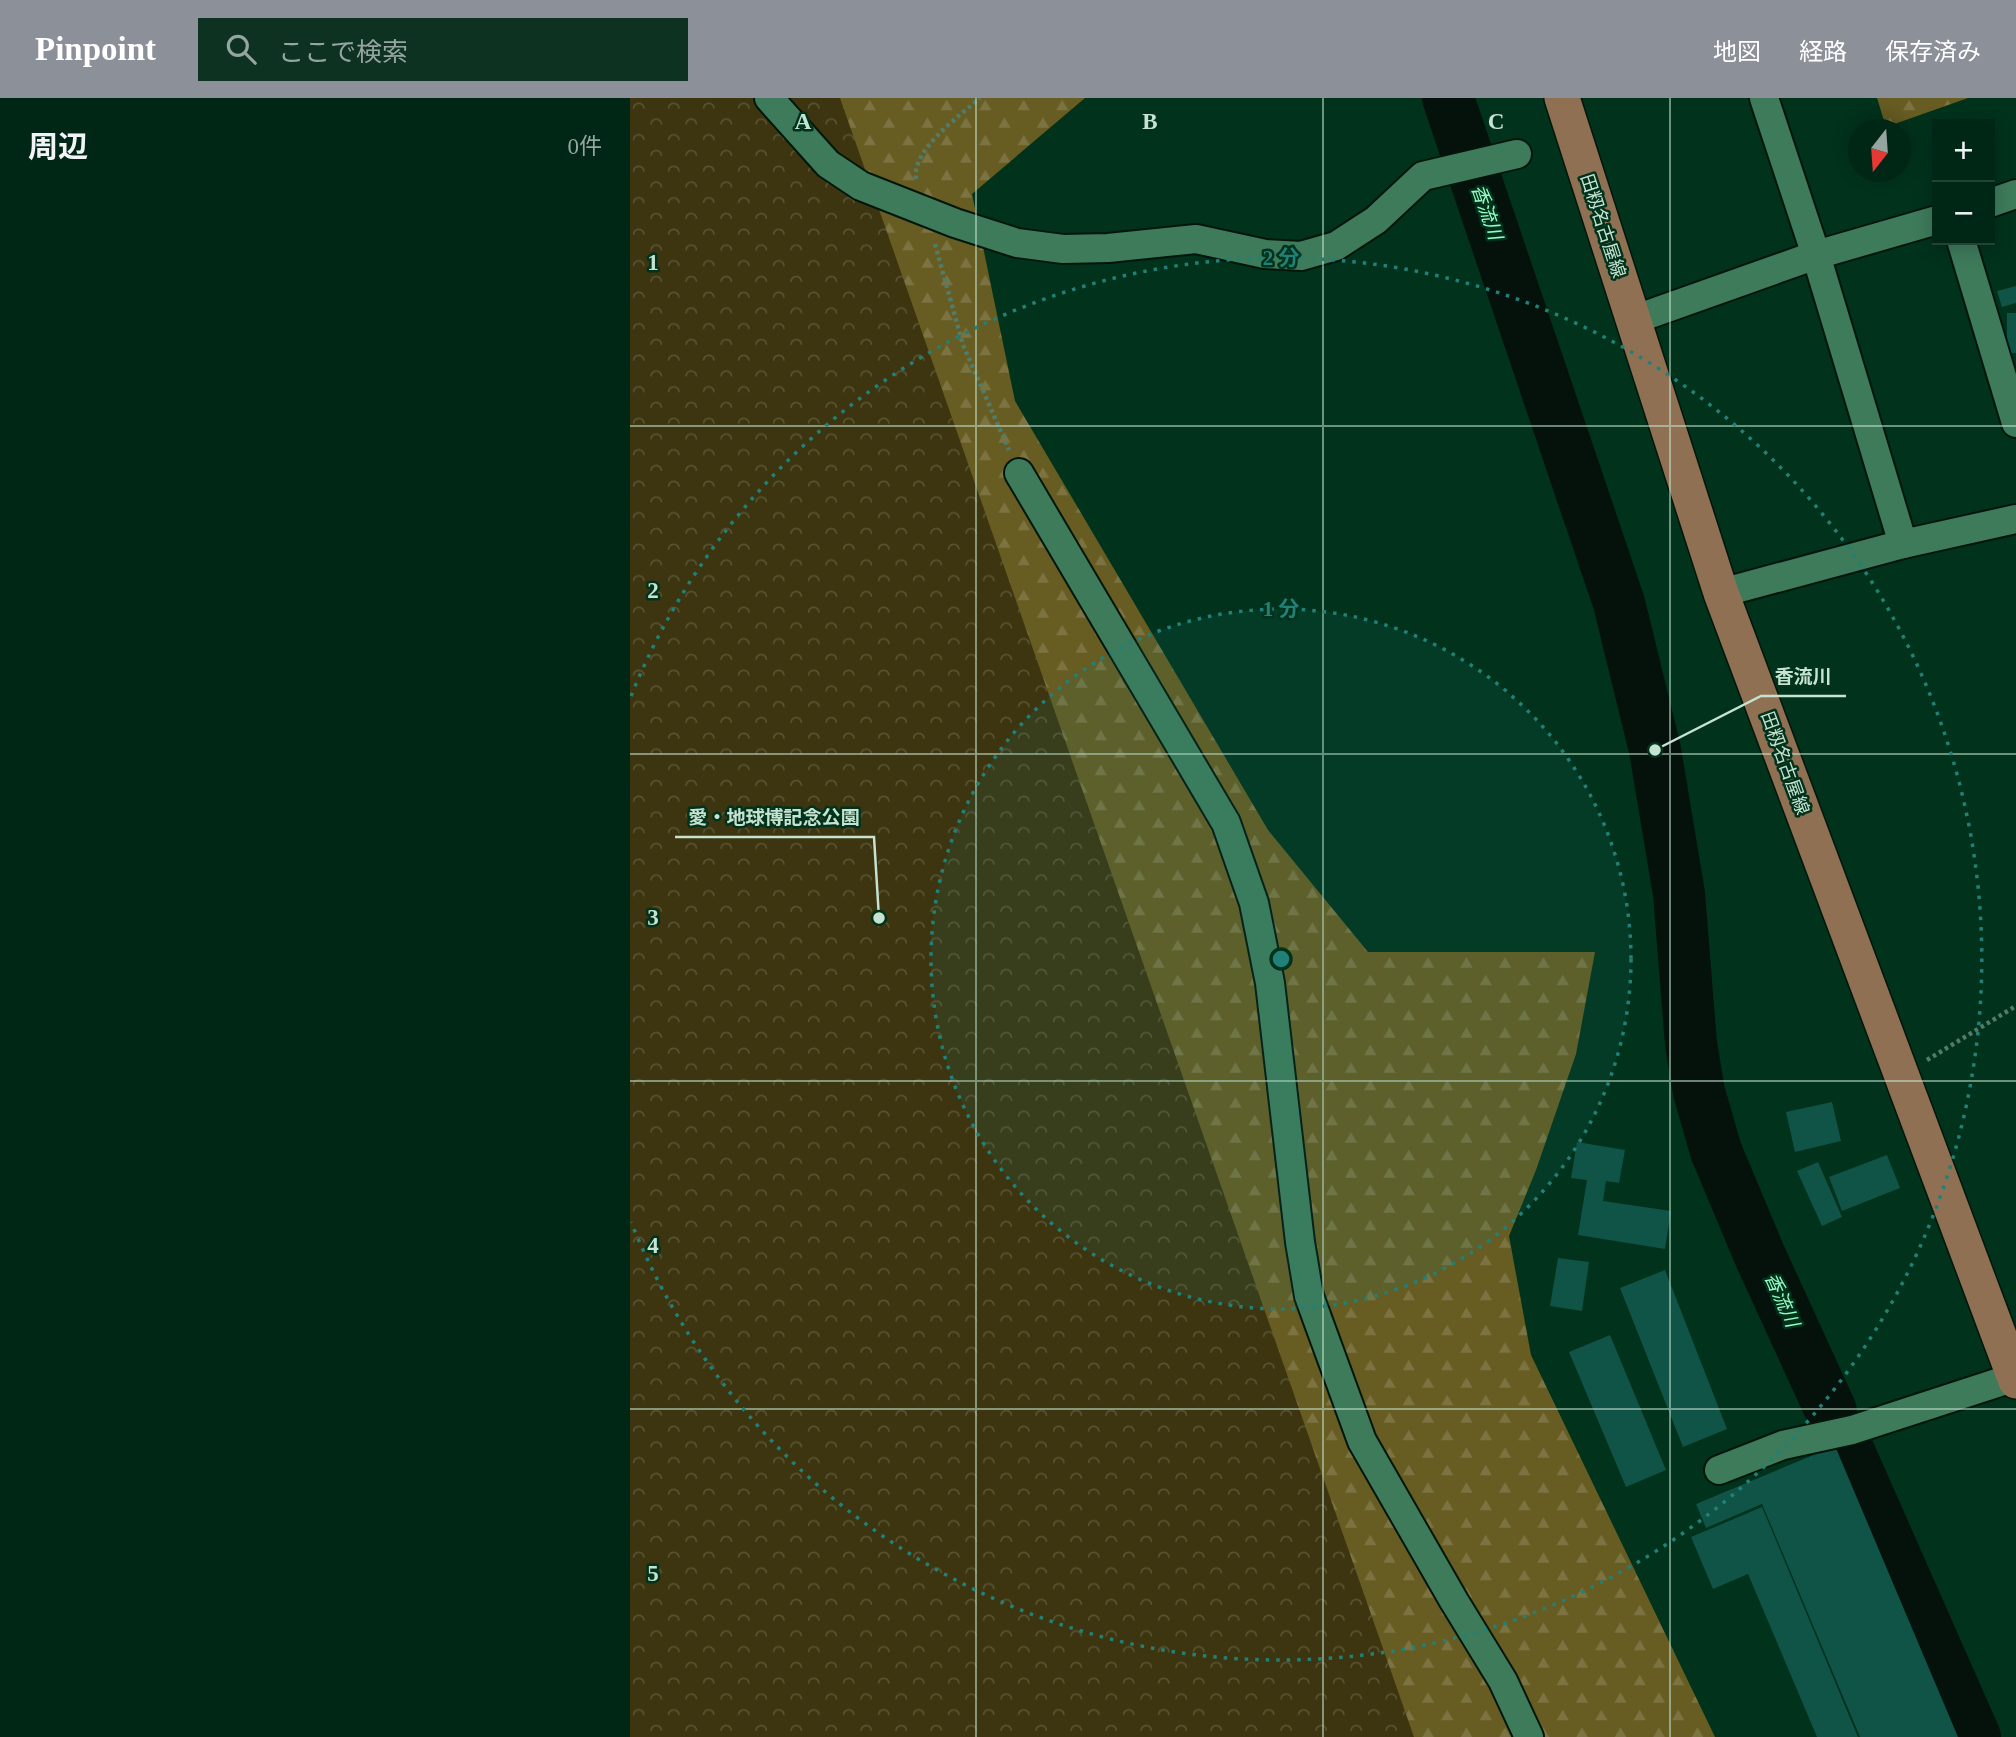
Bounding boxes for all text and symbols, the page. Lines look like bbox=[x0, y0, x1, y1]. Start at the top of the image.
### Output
search box bbox=[198, 18, 688, 81]
icon: search bbox=[222, 30, 260, 68]
text: Pinpoint bbox=[35, 31, 156, 67]
text: ここで検索 bbox=[278, 38, 408, 67]
text: 地図 bbox=[1713, 39, 1761, 65]
text: 経路 bbox=[1799, 39, 1847, 65]
text: 保存済み bbox=[1885, 39, 1981, 65]
text: A bbox=[795, 109, 812, 134]
text: B bbox=[1142, 109, 1158, 134]
text: C bbox=[1488, 109, 1504, 134]
north arrow bbox=[1848, 119, 1911, 182]
map controls bbox=[1932, 119, 1995, 245]
button: + bbox=[1932, 119, 1995, 182]
text: 周辺 bbox=[28, 130, 88, 163]
text: 0件 bbox=[568, 134, 602, 159]
street label: 田籾名古屋線 bbox=[1577, 172, 1629, 280]
water label: 香流川 bbox=[1468, 182, 1507, 244]
button: − bbox=[1932, 182, 1995, 245]
text: 2 分 bbox=[1263, 246, 1299, 270]
text: 1 bbox=[647, 250, 659, 275]
text: 2 bbox=[647, 578, 659, 603]
text: 1 分 bbox=[1263, 597, 1299, 621]
callout: 香流川 bbox=[1761, 656, 1846, 696]
text: 香流川 bbox=[1774, 666, 1832, 687]
street label: 田籾名古屋線 bbox=[1757, 709, 1813, 817]
callout: 愛・地球博記念公園 bbox=[675, 797, 874, 837]
text: 愛・地球博記念公園 bbox=[688, 807, 860, 828]
text: 3 bbox=[647, 905, 659, 930]
centre of rings bbox=[1269, 947, 1293, 971]
text: 4 bbox=[647, 1233, 659, 1258]
water label: 香流川 bbox=[1761, 1270, 1804, 1332]
text: 5 bbox=[647, 1561, 659, 1586]

